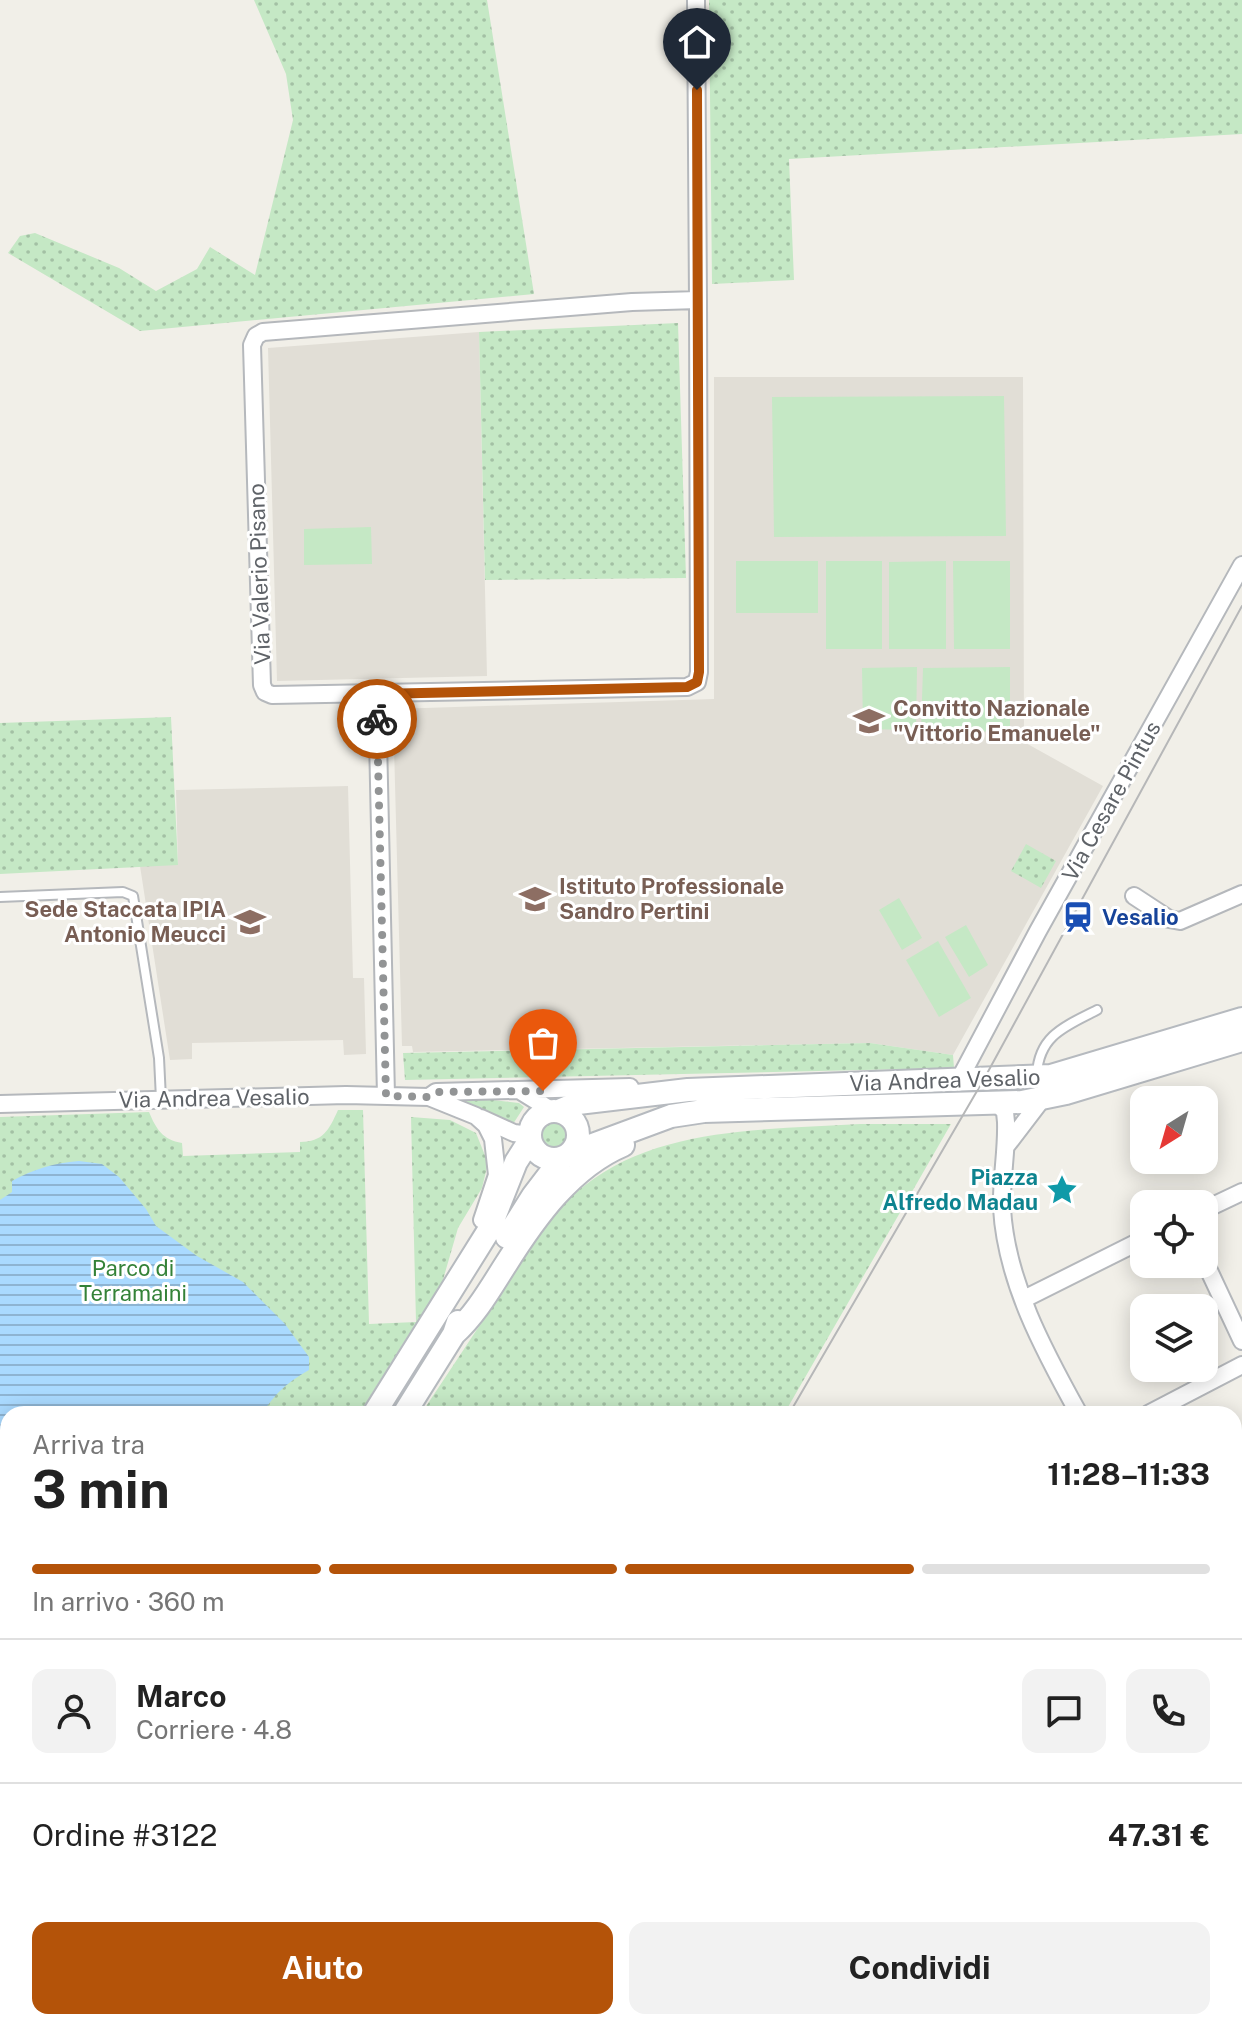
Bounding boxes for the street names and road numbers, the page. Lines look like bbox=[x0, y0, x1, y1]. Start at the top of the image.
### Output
street label: Via Valerio Pisano bbox=[243, 483, 275, 665]
street label: Via Cesare Pintus bbox=[1056, 716, 1166, 886]
street label: Via Andrea Vesalio bbox=[849, 1064, 1041, 1096]
street label: Via Andrea Vesalio bbox=[118, 1083, 310, 1113]

